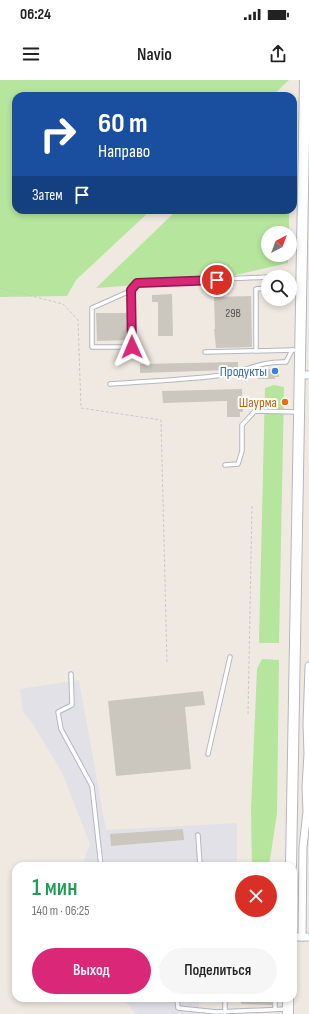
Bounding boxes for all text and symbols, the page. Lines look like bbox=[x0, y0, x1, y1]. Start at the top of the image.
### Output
text: 06:24 bbox=[20, 5, 51, 24]
icon: menu bbox=[20, 43, 42, 65]
icon: share bbox=[267, 43, 289, 65]
text: Navio bbox=[137, 44, 172, 65]
text: 60 m bbox=[98, 107, 147, 140]
icon: right bbox=[32, 108, 84, 160]
text: Направо bbox=[98, 141, 150, 162]
icon: arrive bbox=[71, 184, 93, 206]
text: Затем bbox=[32, 186, 63, 205]
north arrow bbox=[261, 226, 297, 262]
map controls bbox=[261, 226, 297, 306]
pin bbox=[200, 263, 234, 297]
icon: arrive bbox=[206, 269, 228, 291]
button: search bbox=[261, 270, 297, 306]
house number: 29В bbox=[225, 306, 241, 321]
position arrow bbox=[111, 326, 153, 368]
place label: Продукты bbox=[220, 363, 267, 380]
marker: Продукты bbox=[270, 366, 280, 376]
place label: Шаурма bbox=[239, 394, 277, 411]
marker: Шаурма bbox=[280, 397, 290, 407]
text: 1 мин bbox=[32, 873, 77, 902]
button: close bbox=[235, 875, 277, 917]
text: 140 m · 06:25 bbox=[32, 903, 89, 919]
button: Выход bbox=[32, 948, 151, 994]
button: Поделиться bbox=[159, 948, 277, 994]

